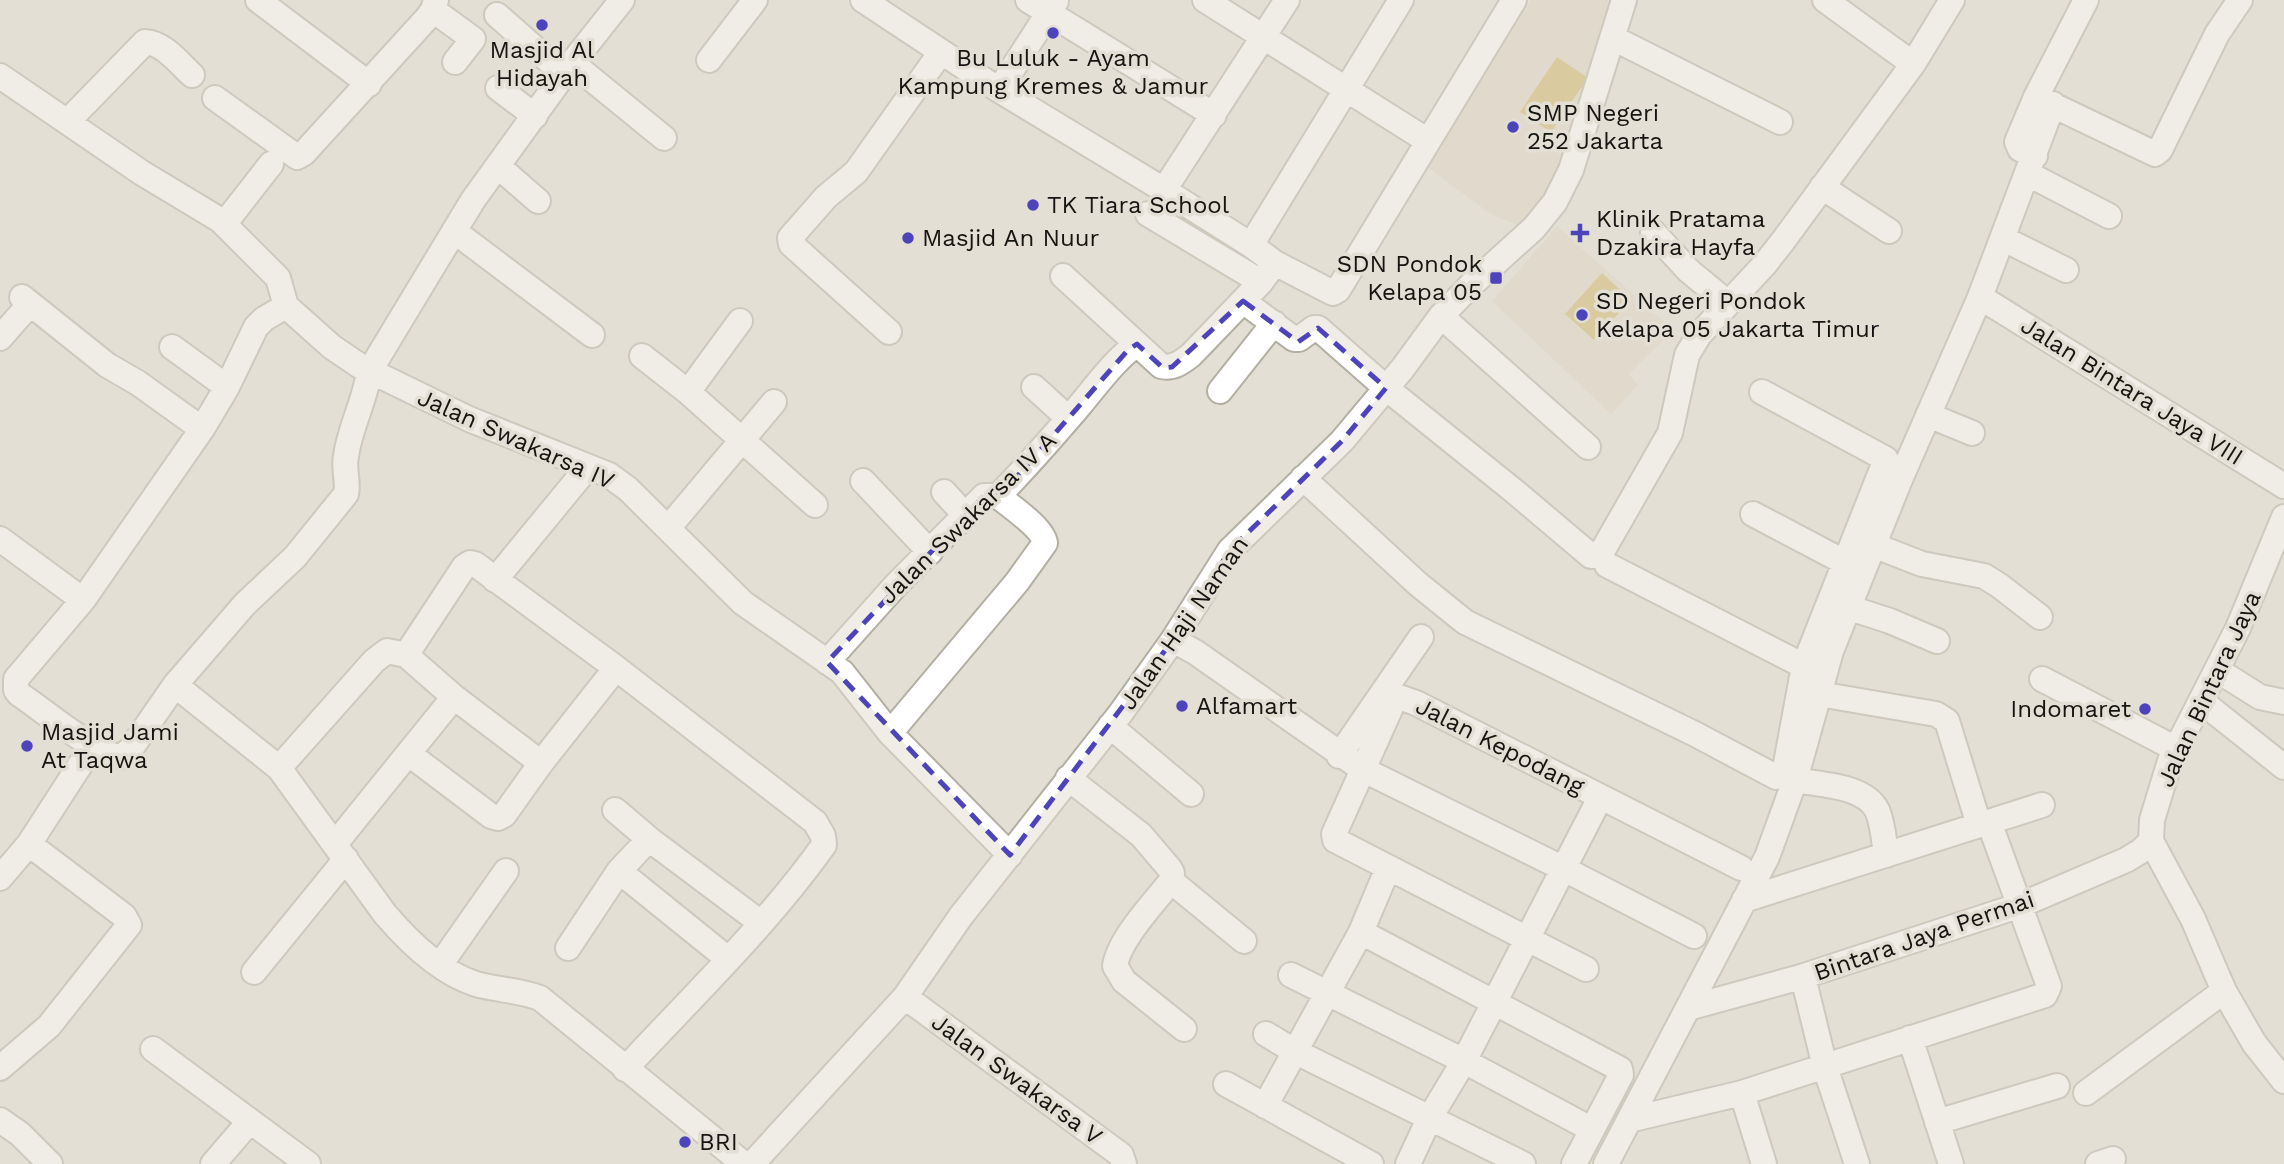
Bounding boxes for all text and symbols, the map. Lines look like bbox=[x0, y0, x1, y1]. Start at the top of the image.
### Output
marker: Masjid Al Hidayah bbox=[534, 17, 550, 33]
marker: Bu Luluk - Ayam Kampung Kremes & Jamur bbox=[1045, 25, 1061, 41]
place label: Masjid Al Hidayah bbox=[490, 36, 595, 92]
place label: Bu Luluk - Ayam Kampung Kremes & Jamur bbox=[898, 44, 1209, 100]
place label: SMP Negeri 252 Jakarta bbox=[1527, 99, 1663, 155]
marker: SMP Negeri 252 Jakarta bbox=[1505, 119, 1521, 135]
place label: TK Tiara School bbox=[1047, 191, 1230, 219]
marker: TK Tiara School bbox=[1025, 197, 1041, 213]
place label: Klinik Pratama Dzakira Hayfa bbox=[1596, 205, 1765, 261]
marker: Klinik Pratama Dzakira Hayfa bbox=[1570, 223, 1590, 243]
place label: Masjid An Nuur bbox=[922, 224, 1100, 252]
marker: Masjid An Nuur bbox=[900, 230, 916, 246]
place label: SDN Pondok Kelapa 05 bbox=[1337, 250, 1482, 306]
marker: SDN Pondok Kelapa 05 bbox=[1488, 270, 1504, 286]
place label: SD Negeri Pondok Kelapa 05 Jakarta Timur bbox=[1596, 287, 1880, 343]
marker: SD Negeri Pondok Kelapa 05 Jakarta Timur bbox=[1574, 307, 1590, 323]
street label: Jalan Bintara Jaya VIII bbox=[2016, 311, 2248, 471]
street label: Jalan Swakarsa IV bbox=[413, 383, 619, 495]
street label: Jalan Swakarsa IV A bbox=[874, 426, 1062, 610]
street label: Jalan Haji Naman bbox=[1114, 531, 1254, 715]
street label: Jalan Bintara Jaya bbox=[2151, 587, 2267, 791]
place label: Alfamart bbox=[1196, 692, 1297, 720]
street label: Jalan Kepodang bbox=[1411, 692, 1589, 801]
place label: Indomaret bbox=[2010, 695, 2131, 723]
marker: Alfamart bbox=[1174, 698, 1190, 714]
marker: Indomaret bbox=[2137, 701, 2153, 717]
place label: Masjid Jami At Taqwa bbox=[41, 718, 179, 774]
marker: Masjid Jami At Taqwa bbox=[19, 738, 35, 754]
street label: Bintara Jaya Permai bbox=[1810, 885, 2038, 987]
street label: Jalan Swakarsa V bbox=[926, 1008, 1108, 1150]
place label: BRI bbox=[699, 1128, 738, 1156]
marker: BRI bbox=[677, 1134, 693, 1150]

